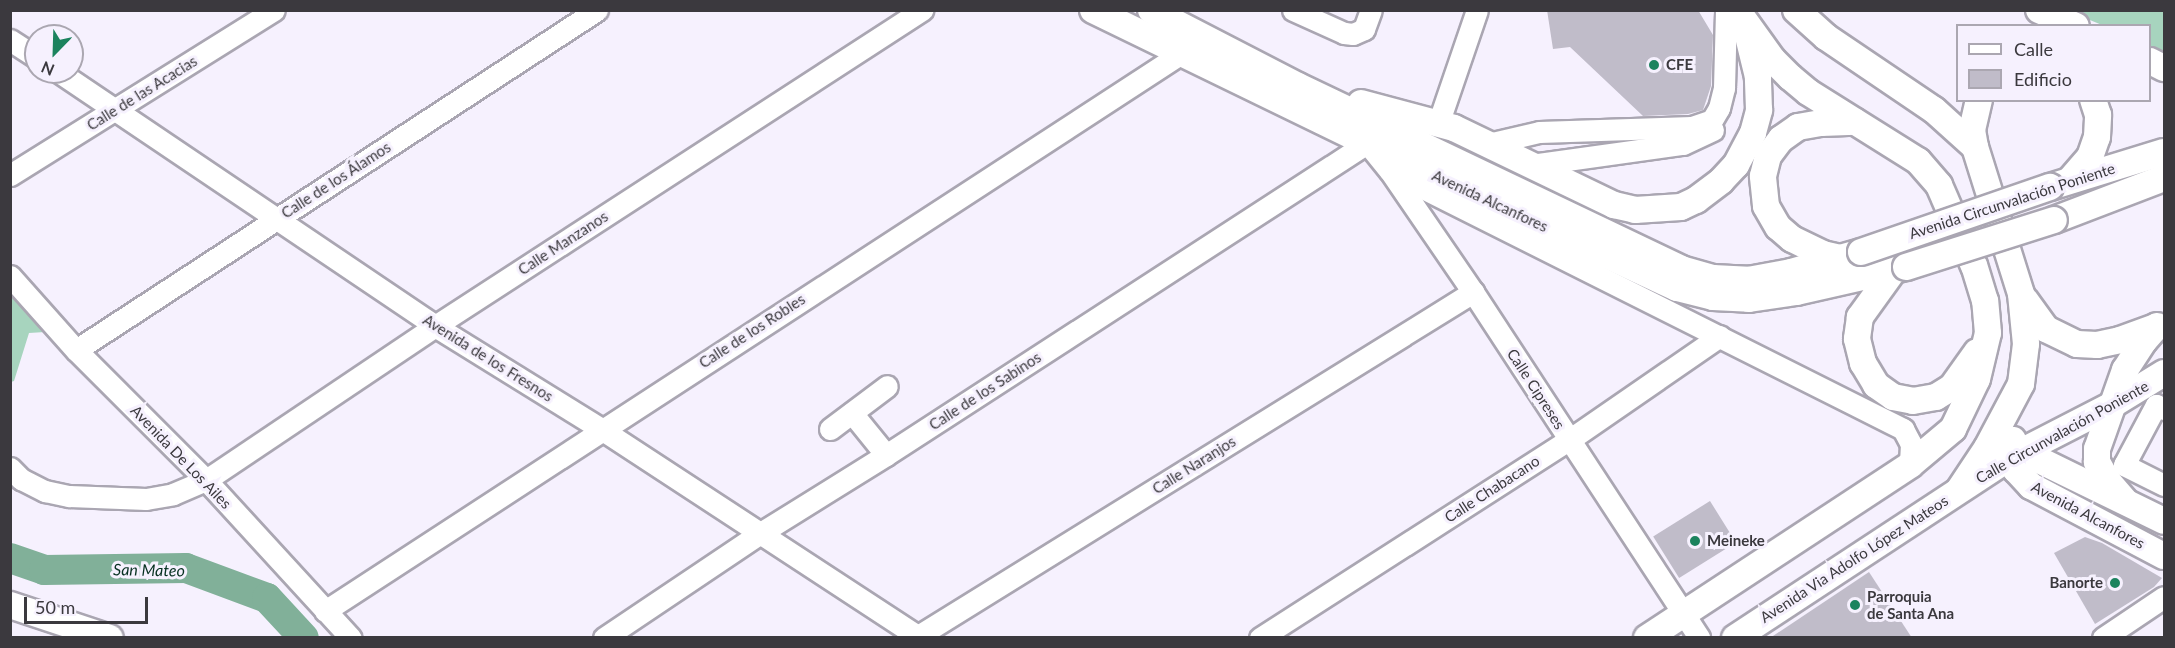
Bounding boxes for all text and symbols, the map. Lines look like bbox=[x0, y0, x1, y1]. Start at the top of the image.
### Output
north arrow bbox=[24, 24, 84, 84]
legend bbox=[1956, 24, 2151, 102]
text: Calle bbox=[2014, 38, 2053, 60]
street label: Calle de las Acacias bbox=[83, 52, 201, 134]
place label: CFE bbox=[1666, 56, 1693, 74]
text: N bbox=[38, 58, 57, 80]
marker: CFE bbox=[1647, 58, 1661, 72]
text: Edificio bbox=[2014, 68, 2072, 90]
street label: Calle de los Álamos bbox=[278, 138, 394, 222]
street label: Avenida Circunvalación Poniente bbox=[1907, 159, 2117, 243]
street label: Avenida Alcanfores bbox=[1429, 166, 1551, 236]
street label: Calle Manzanos bbox=[515, 207, 611, 279]
street label: Calle de los Robles bbox=[696, 290, 808, 372]
street label: Avenida de los Fresnos bbox=[420, 311, 556, 405]
street label: Calle Cipreses bbox=[1503, 345, 1569, 433]
street label: Calle de los Sabinos bbox=[926, 348, 1044, 434]
street label: Calle Circunvalación Poniente bbox=[1972, 377, 2152, 487]
street label: Avenida De Los Ailes bbox=[127, 401, 235, 513]
street label: Calle Naranjos bbox=[1149, 432, 1239, 498]
street label: Calle Chabacano bbox=[1441, 452, 1543, 526]
street label: Avenida Alcanfores bbox=[2028, 477, 2148, 553]
street label: Avenida Via Adolfo López Mateos bbox=[1756, 491, 1952, 627]
place label: Meineke bbox=[1707, 532, 1765, 550]
marker: Meineke bbox=[1688, 534, 1702, 548]
water label: San Mateo bbox=[113, 560, 185, 580]
place label: Banorte bbox=[2049, 574, 2103, 592]
marker: Banorte bbox=[2108, 576, 2122, 590]
scale bar bbox=[27, 585, 152, 623]
place label: Parroquia de Santa Ana bbox=[1867, 587, 1955, 622]
text: 50 m bbox=[35, 596, 75, 618]
marker: Parroquia de Santa Ana bbox=[1848, 598, 1862, 612]

